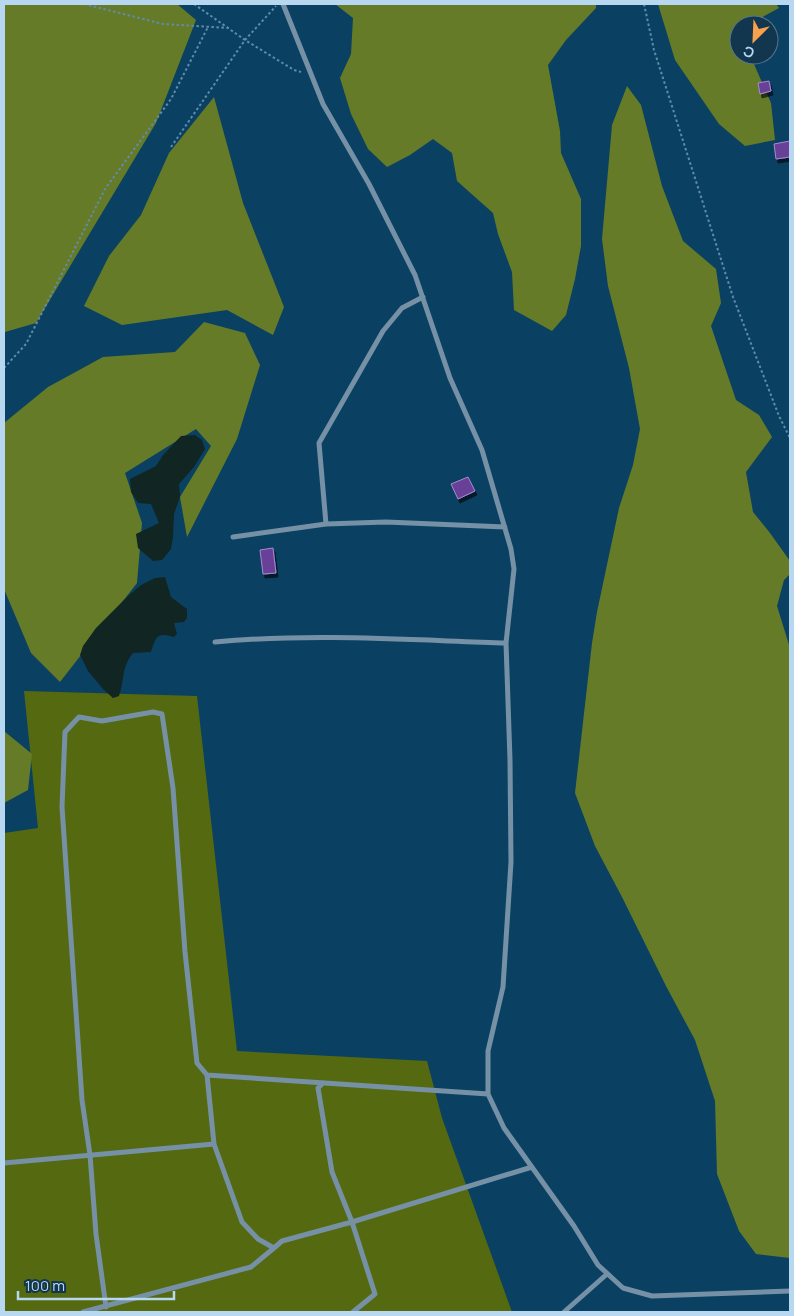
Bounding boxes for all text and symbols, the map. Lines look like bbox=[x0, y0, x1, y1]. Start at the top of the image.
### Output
north arrow bbox=[729, 15, 779, 65]
text: С bbox=[740, 42, 757, 63]
scale bar bbox=[18, 1268, 174, 1300]
text: 100 m bbox=[25, 1275, 65, 1296]

